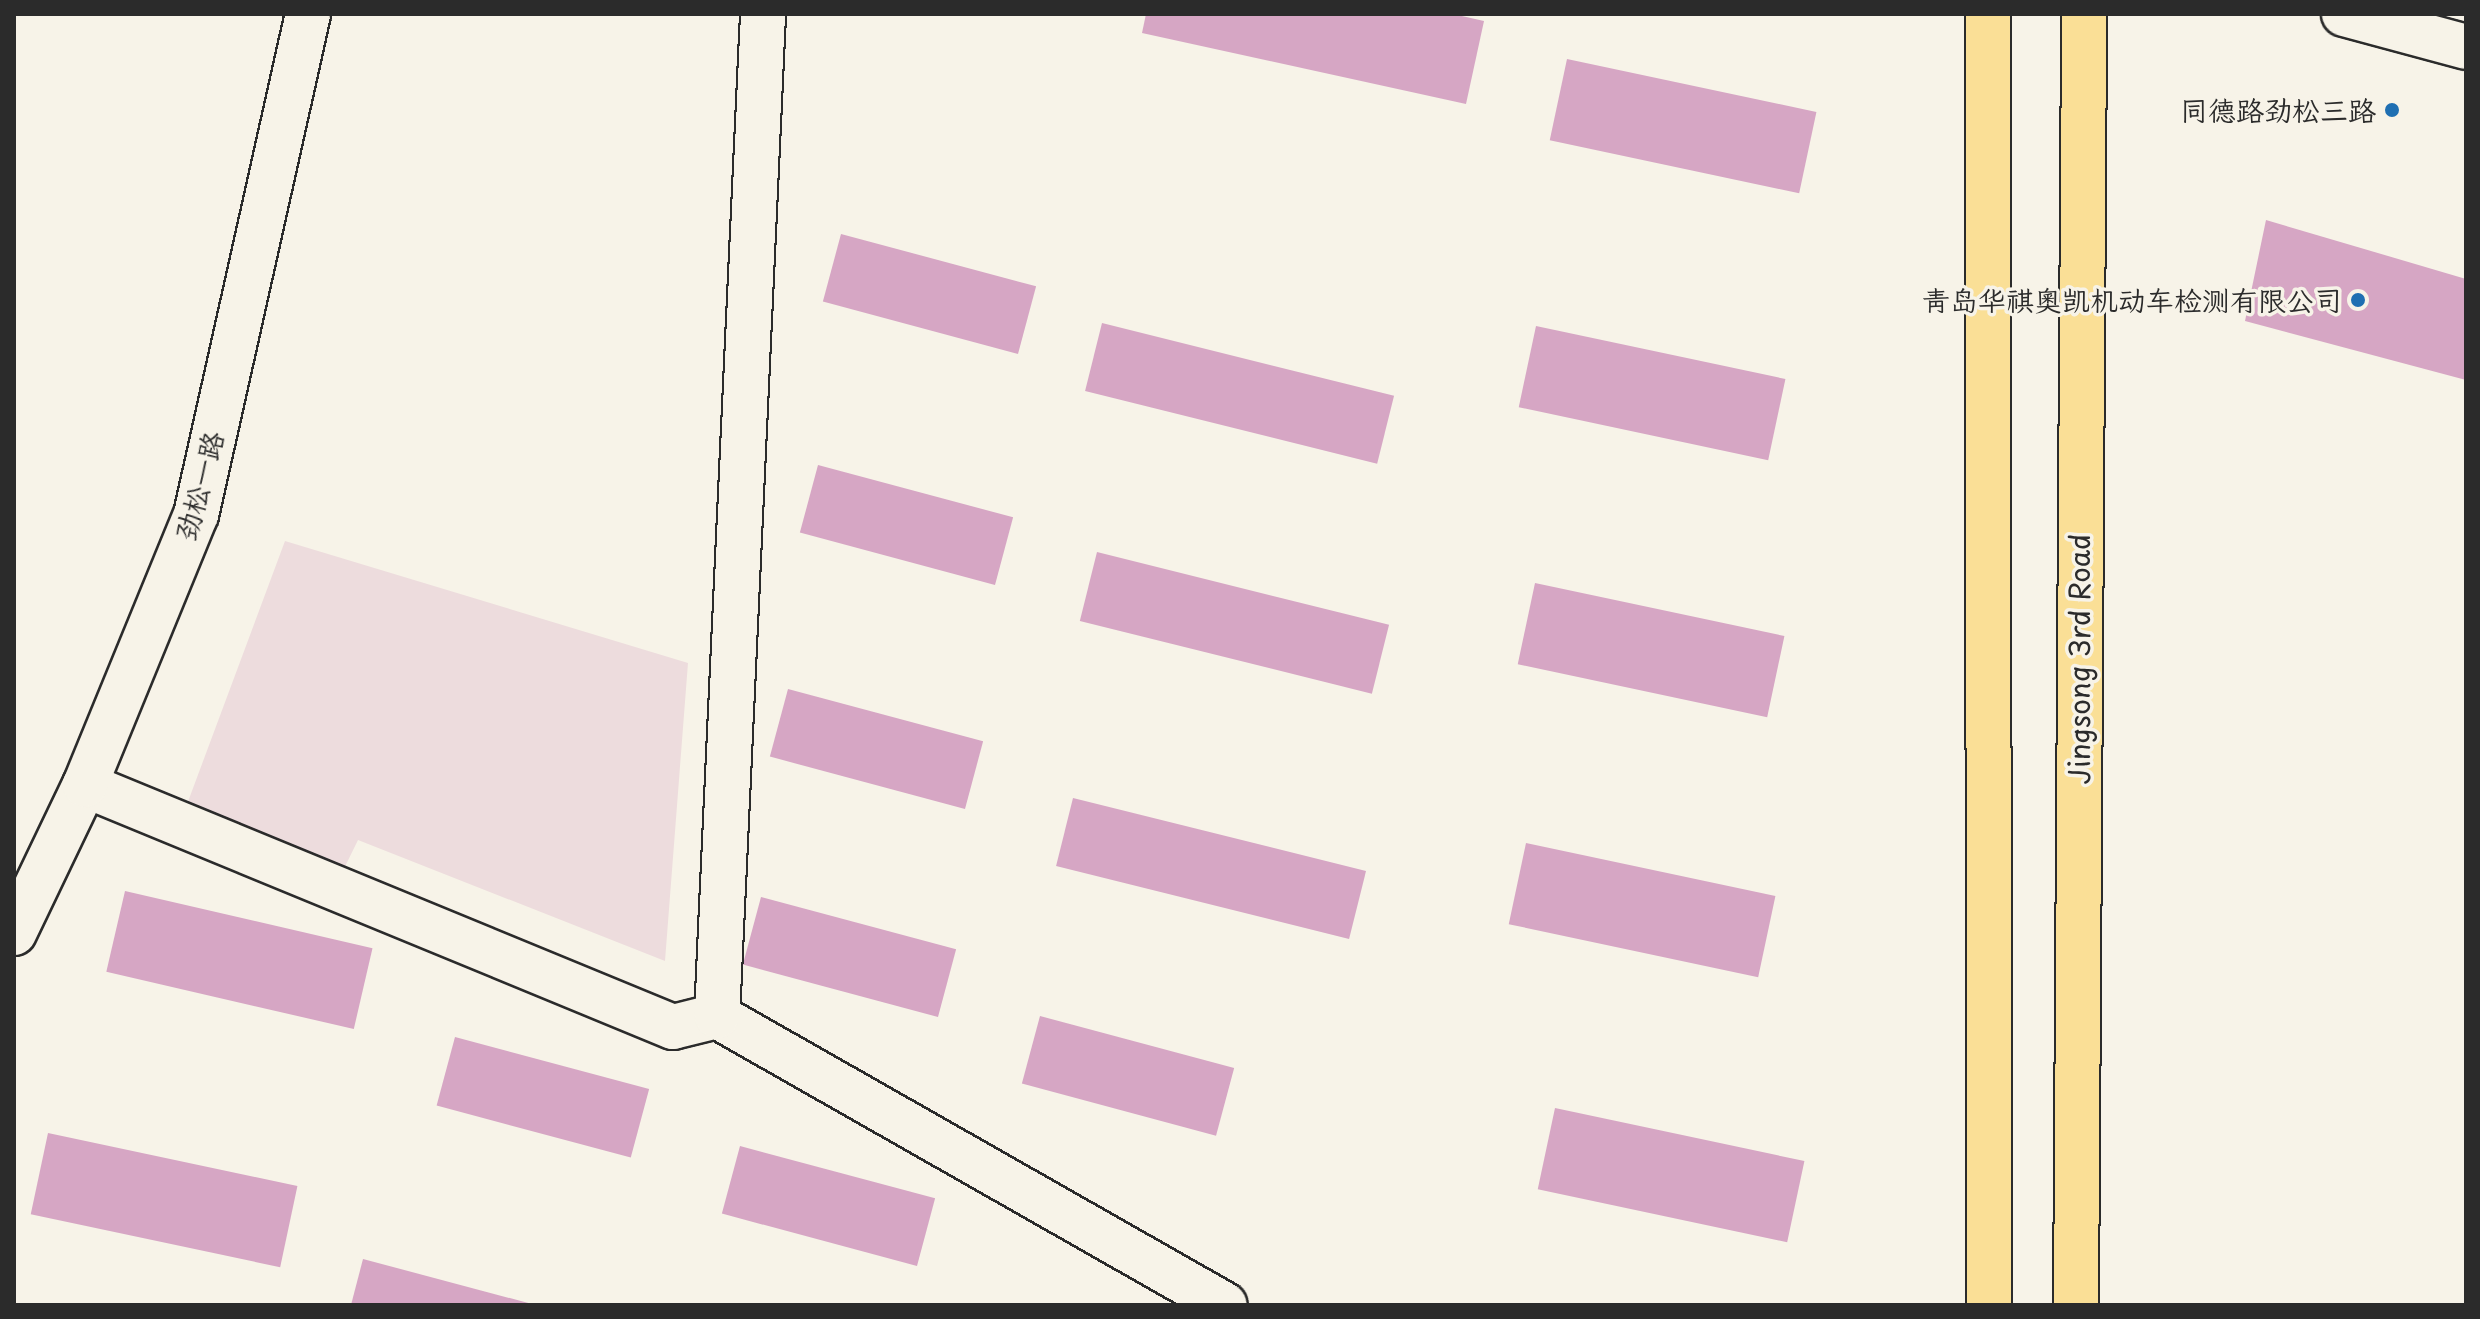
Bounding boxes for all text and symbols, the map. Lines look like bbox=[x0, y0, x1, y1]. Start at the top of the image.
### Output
place label: 同德路劲松三路 bbox=[2180, 93, 2376, 127]
marker: 同德路劲松三路 bbox=[2383, 101, 2401, 119]
place label: 青岛华祺奥凯机动车检测有限公司 bbox=[1922, 283, 2342, 317]
marker: 青岛华祺奥凯机动车检测有限公司 bbox=[2349, 291, 2367, 309]
street label: 劲松一路 bbox=[168, 428, 230, 544]
street label: Jingsong 3rd Road bbox=[2062, 534, 2096, 784]

